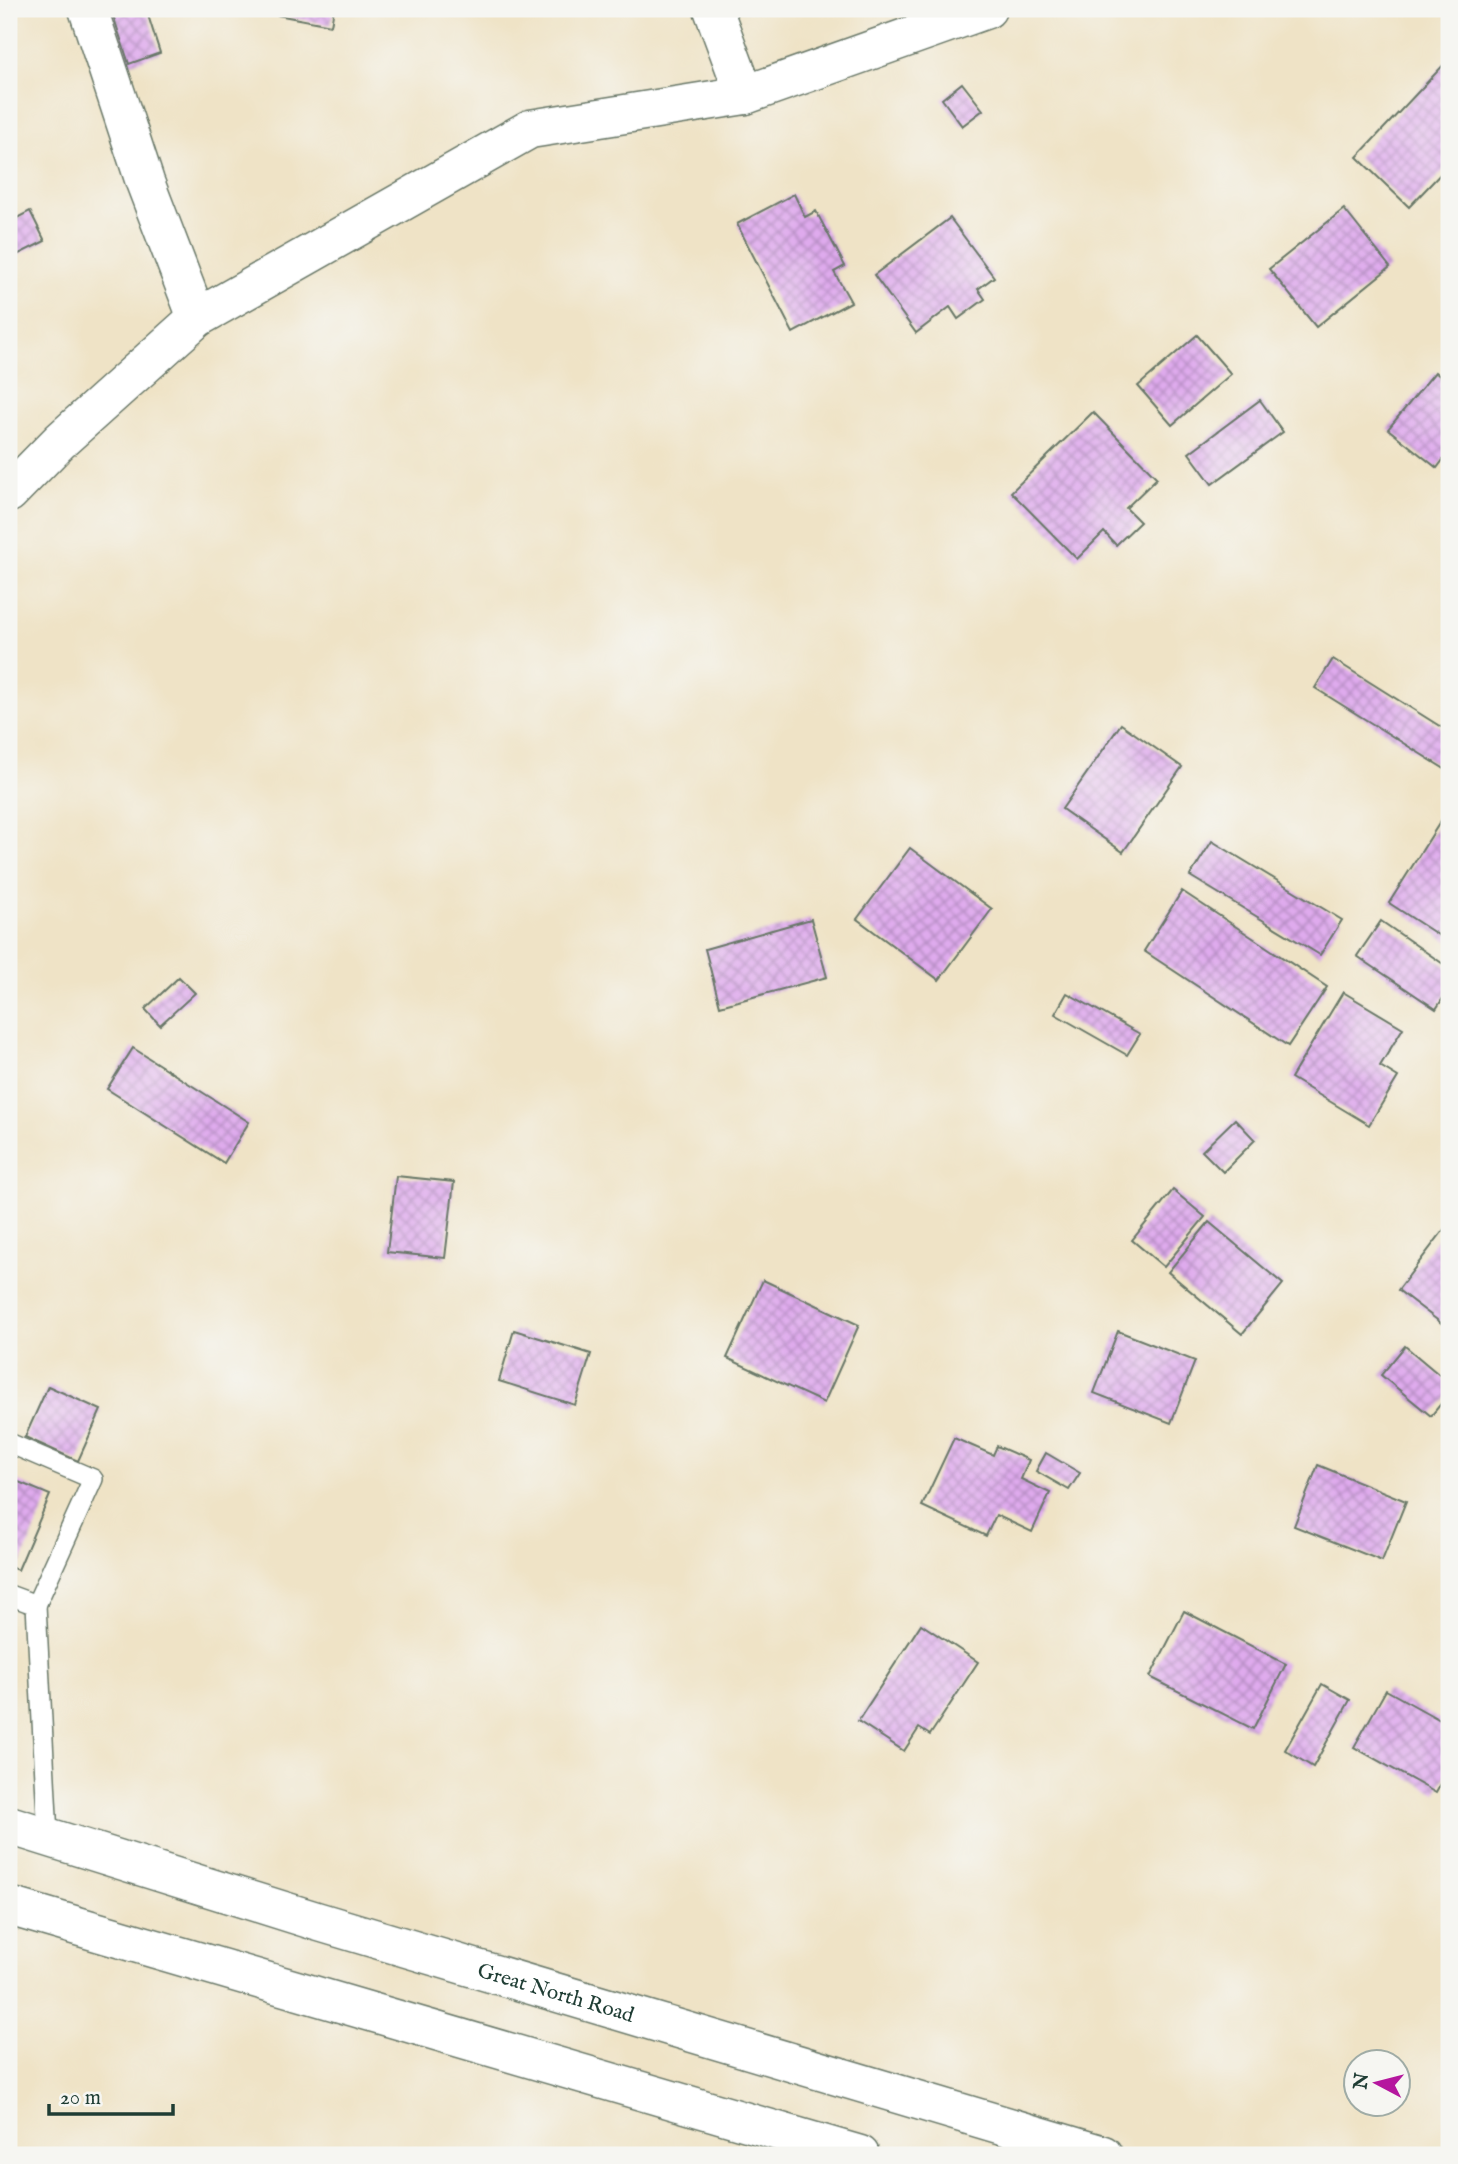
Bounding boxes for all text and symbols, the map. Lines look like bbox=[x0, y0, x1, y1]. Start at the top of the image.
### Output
street label: Great North Road bbox=[474, 1958, 638, 2030]
north arrow bbox=[1342, 2048, 1412, 2118]
text: N bbox=[1349, 2071, 1375, 2092]
scale bar bbox=[49, 2073, 173, 2117]
text: 20 m bbox=[60, 2085, 101, 2112]

